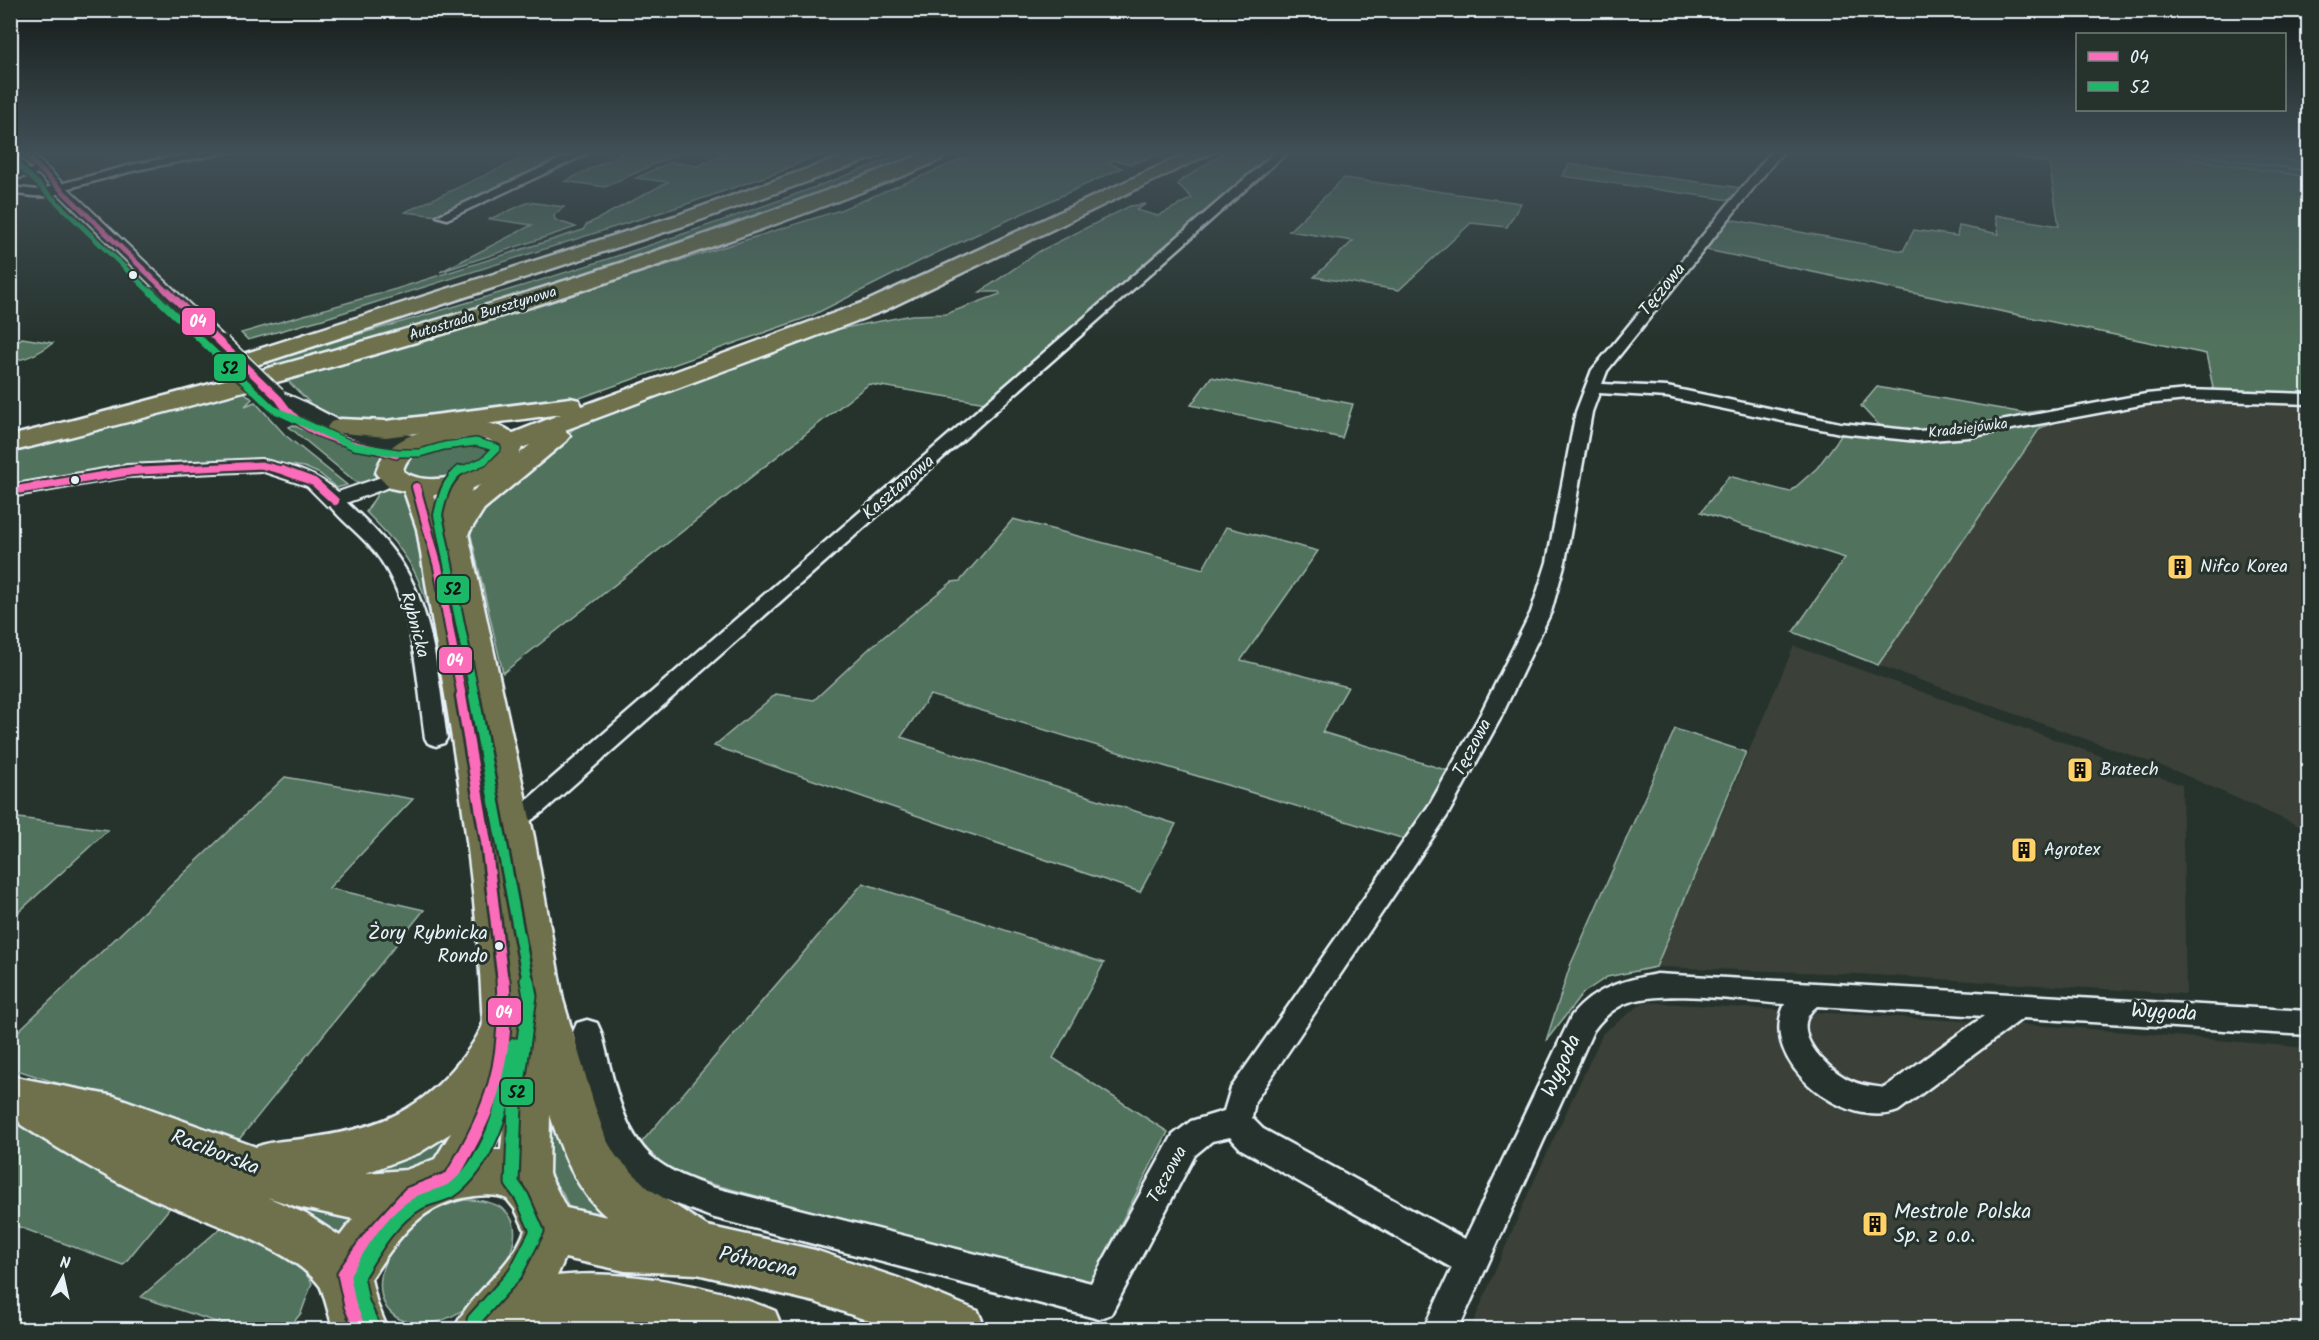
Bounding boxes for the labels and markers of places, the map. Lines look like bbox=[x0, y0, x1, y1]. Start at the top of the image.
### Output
unlabelled marker bbox=[127, 269, 139, 281]
unlabelled marker bbox=[69, 474, 81, 486]
building icon: Nifco Korea bbox=[2165, 552, 2195, 582]
place label: Nifco Korea bbox=[2200, 553, 2288, 582]
building icon: Bratech bbox=[2065, 755, 2095, 785]
place label: Bratech bbox=[2100, 756, 2159, 785]
building icon: Agrotex bbox=[2009, 835, 2039, 865]
place label: Agrotex bbox=[2044, 836, 2101, 865]
place label: Żory Rybnicka Rondo bbox=[368, 918, 488, 973]
marker: Żory Rybnicka Rondo bbox=[493, 940, 505, 952]
place label: Mestrole Polska Sp. z o.o. bbox=[1894, 1196, 2031, 1253]
building icon: Mestrole Polska Sp. z o.o. bbox=[1860, 1209, 1890, 1239]

